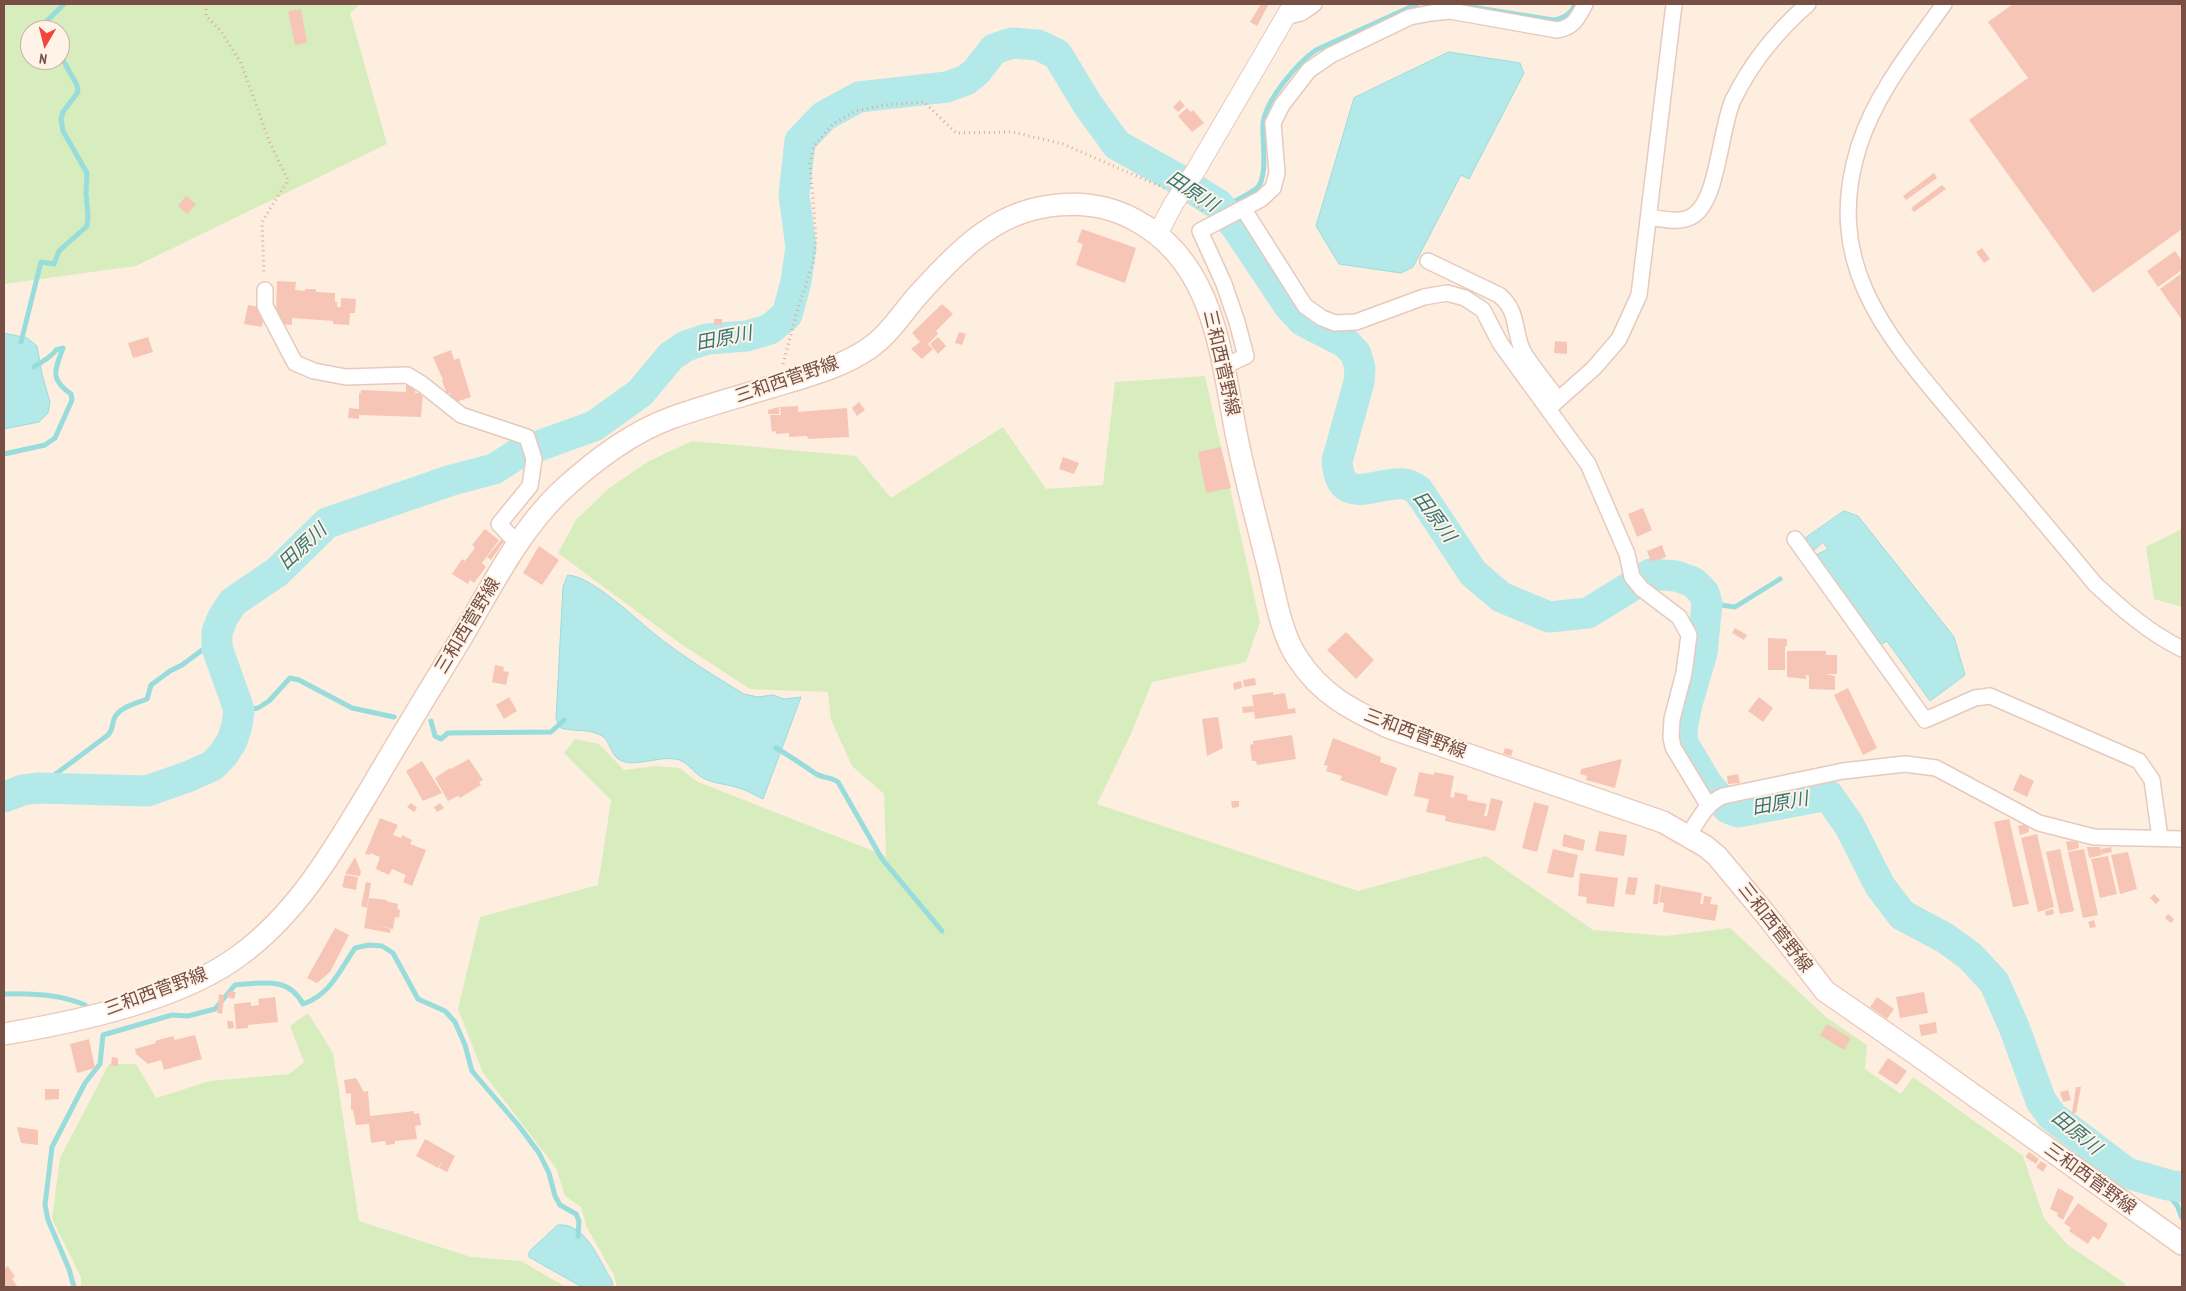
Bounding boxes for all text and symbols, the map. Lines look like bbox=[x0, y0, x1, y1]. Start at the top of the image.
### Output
north arrow bbox=[20, 20, 70, 70]
text: N bbox=[38, 49, 48, 68]
water label: 田原川 bbox=[1162, 167, 1222, 217]
street label: 三和西菅野線 bbox=[1198, 308, 1244, 418]
water label: 田原川 bbox=[694, 322, 754, 356]
street label: 三和西菅野線 bbox=[732, 352, 842, 408]
water label: 田原川 bbox=[1408, 487, 1460, 547]
water label: 田原川 bbox=[274, 519, 332, 575]
street label: 三和西菅野線 bbox=[431, 574, 505, 678]
street label: 三和西菅野線 bbox=[1361, 705, 1469, 763]
water label: 田原川 bbox=[1750, 788, 1810, 820]
street label: 三和西菅野線 bbox=[1733, 879, 1817, 977]
street label: 三和西菅野線 bbox=[102, 963, 210, 1021]
water label: 田原川 bbox=[2047, 1106, 2105, 1160]
street label: 三和西菅野線 bbox=[2040, 1139, 2140, 1219]

